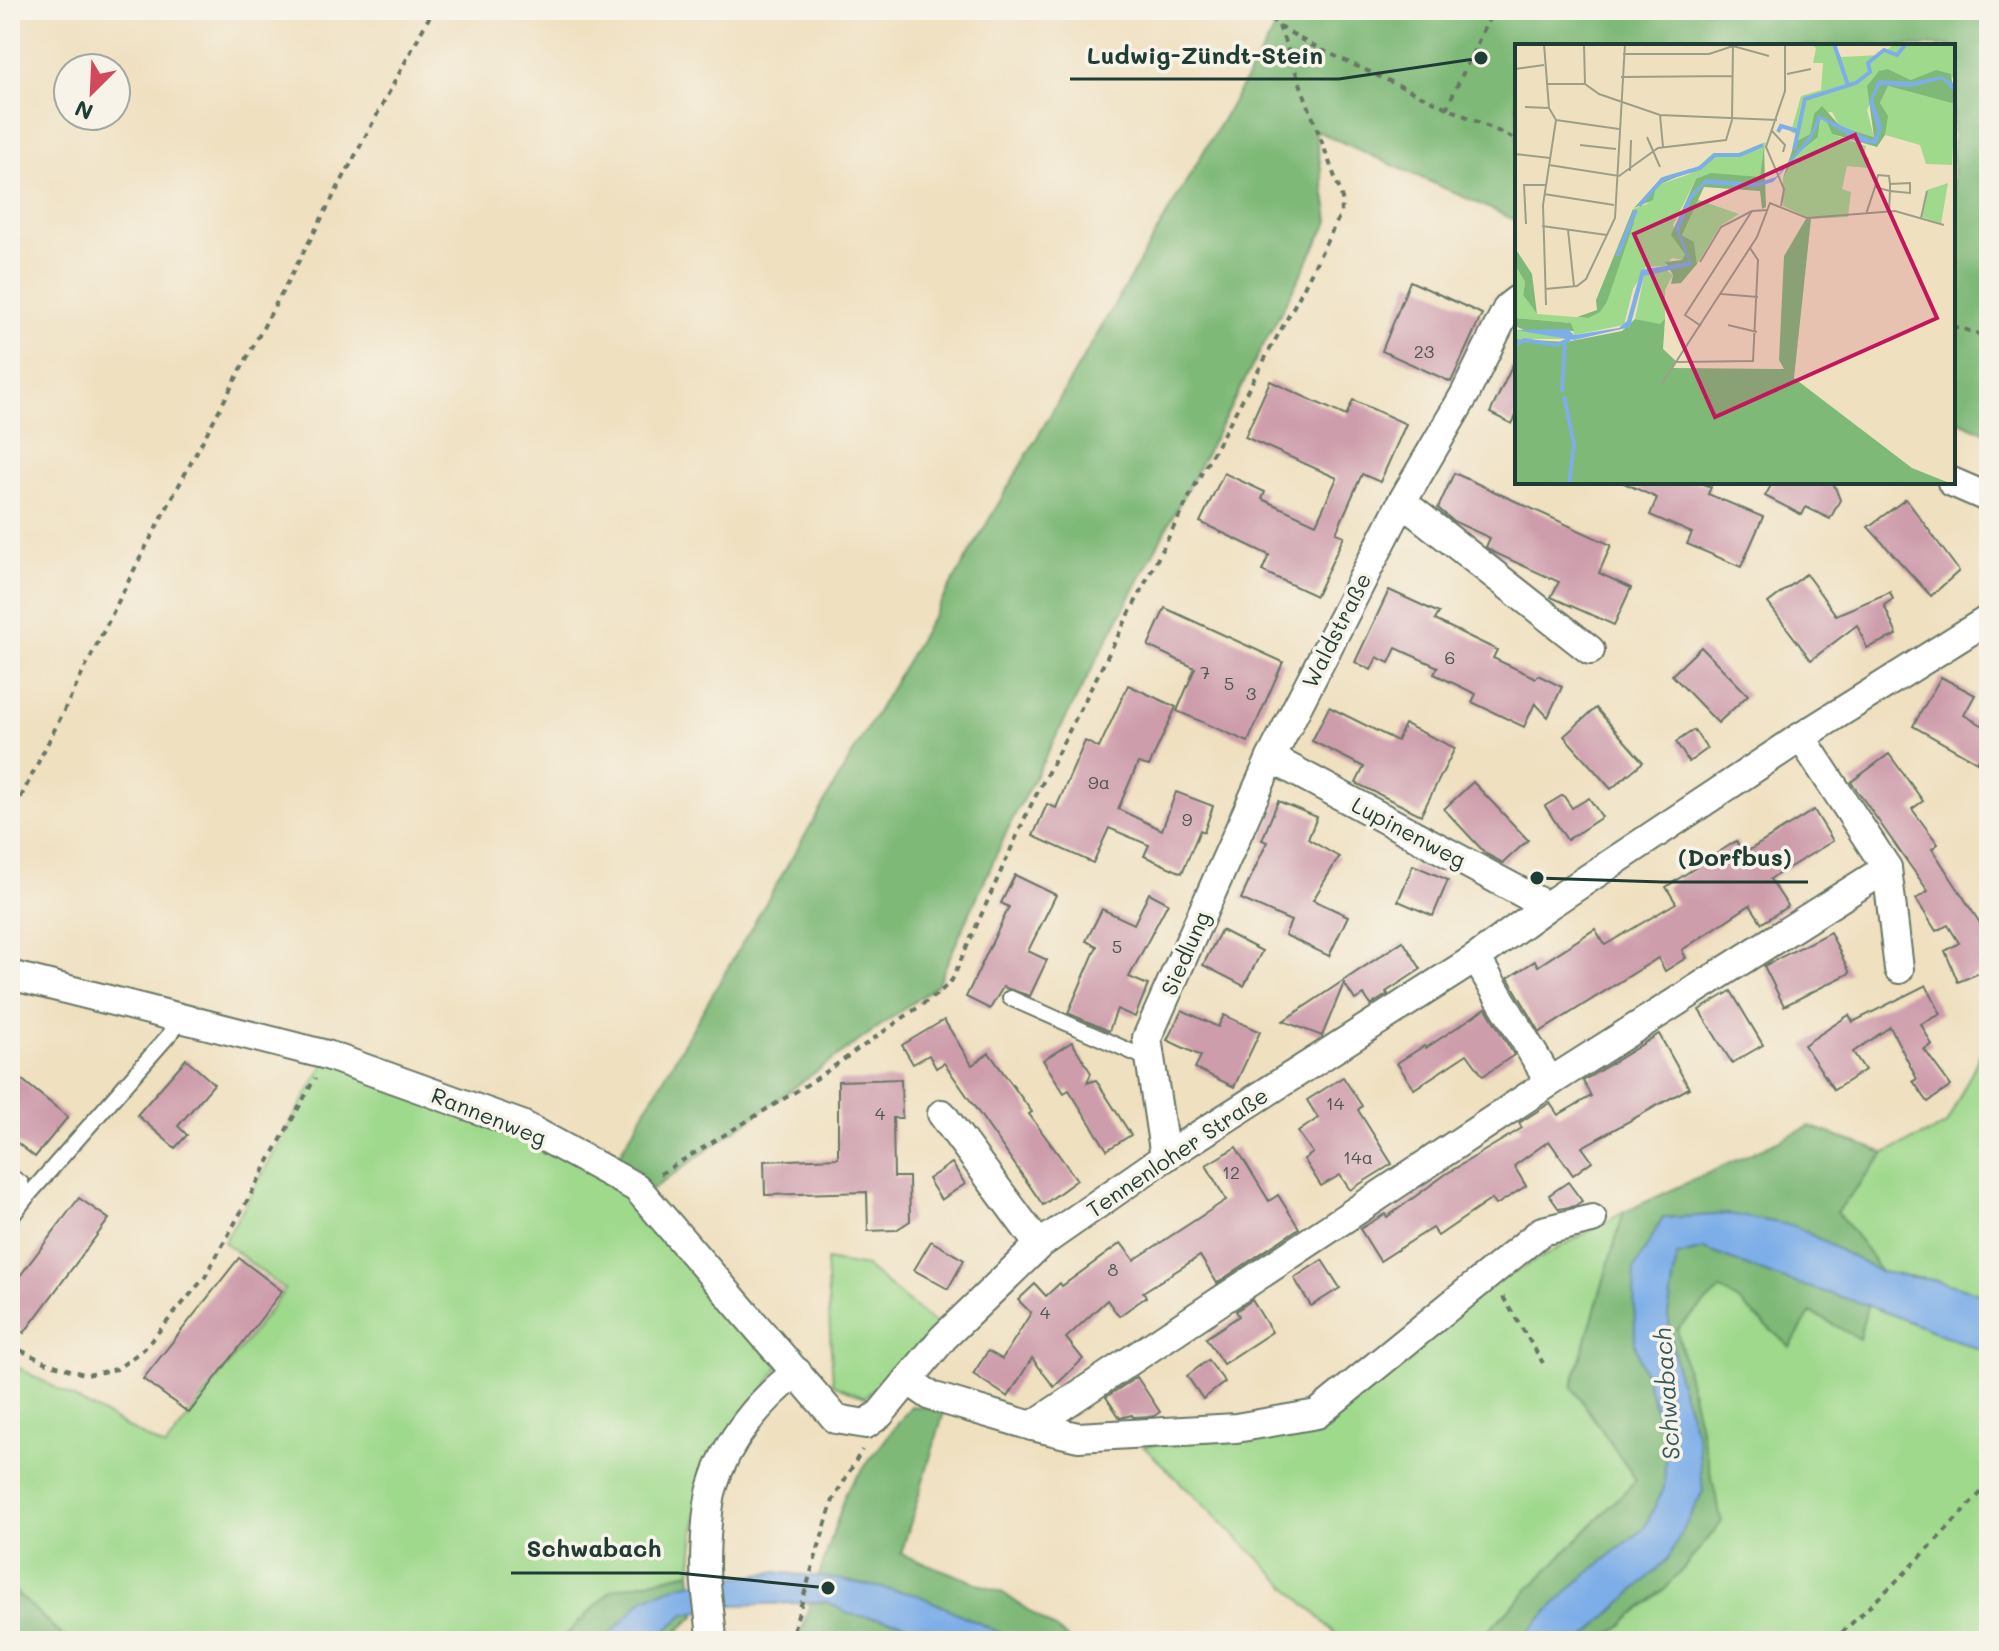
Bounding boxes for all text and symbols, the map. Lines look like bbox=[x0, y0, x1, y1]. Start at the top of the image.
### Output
callout: Ludwig-Zündt-Stein bbox=[1070, 31, 1339, 79]
text: Ludwig-Zündt-Stein bbox=[1087, 39, 1323, 70]
inset map bbox=[1515, 44, 1955, 484]
north arrow bbox=[52, 52, 132, 132]
text: N bbox=[70, 94, 97, 127]
house number: 23 bbox=[1414, 339, 1434, 363]
street label: Waldstraße bbox=[1295, 568, 1377, 692]
house number: 6 bbox=[1445, 645, 1455, 669]
house number: 7 bbox=[1200, 660, 1210, 684]
house number: 5 bbox=[1224, 671, 1234, 695]
house number: 3 bbox=[1246, 681, 1256, 705]
house number: 9a bbox=[1088, 770, 1110, 794]
street label: Lupinenweg bbox=[1347, 790, 1471, 874]
house number: 9 bbox=[1182, 807, 1193, 831]
callout: (Dorfbus) bbox=[1662, 834, 1808, 882]
text: (Dorfbus) bbox=[1678, 841, 1792, 872]
street label: Siedlung bbox=[1154, 906, 1216, 1000]
house number: 5 bbox=[1112, 934, 1122, 958]
street label: Rannenweg bbox=[427, 1080, 551, 1152]
street label: Tennenloher Straße bbox=[1081, 1080, 1273, 1224]
house number: 14 bbox=[1326, 1091, 1345, 1115]
house number: 4 bbox=[875, 1101, 886, 1125]
house number: 14a bbox=[1343, 1145, 1373, 1169]
house number: 12 bbox=[1222, 1160, 1240, 1184]
house number: 8 bbox=[1108, 1257, 1119, 1281]
house number: 4 bbox=[1040, 1300, 1051, 1324]
water label: Schwabach bbox=[1646, 1327, 1686, 1461]
callout: Schwabach bbox=[511, 1525, 678, 1573]
text: Schwabach bbox=[527, 1532, 661, 1563]

